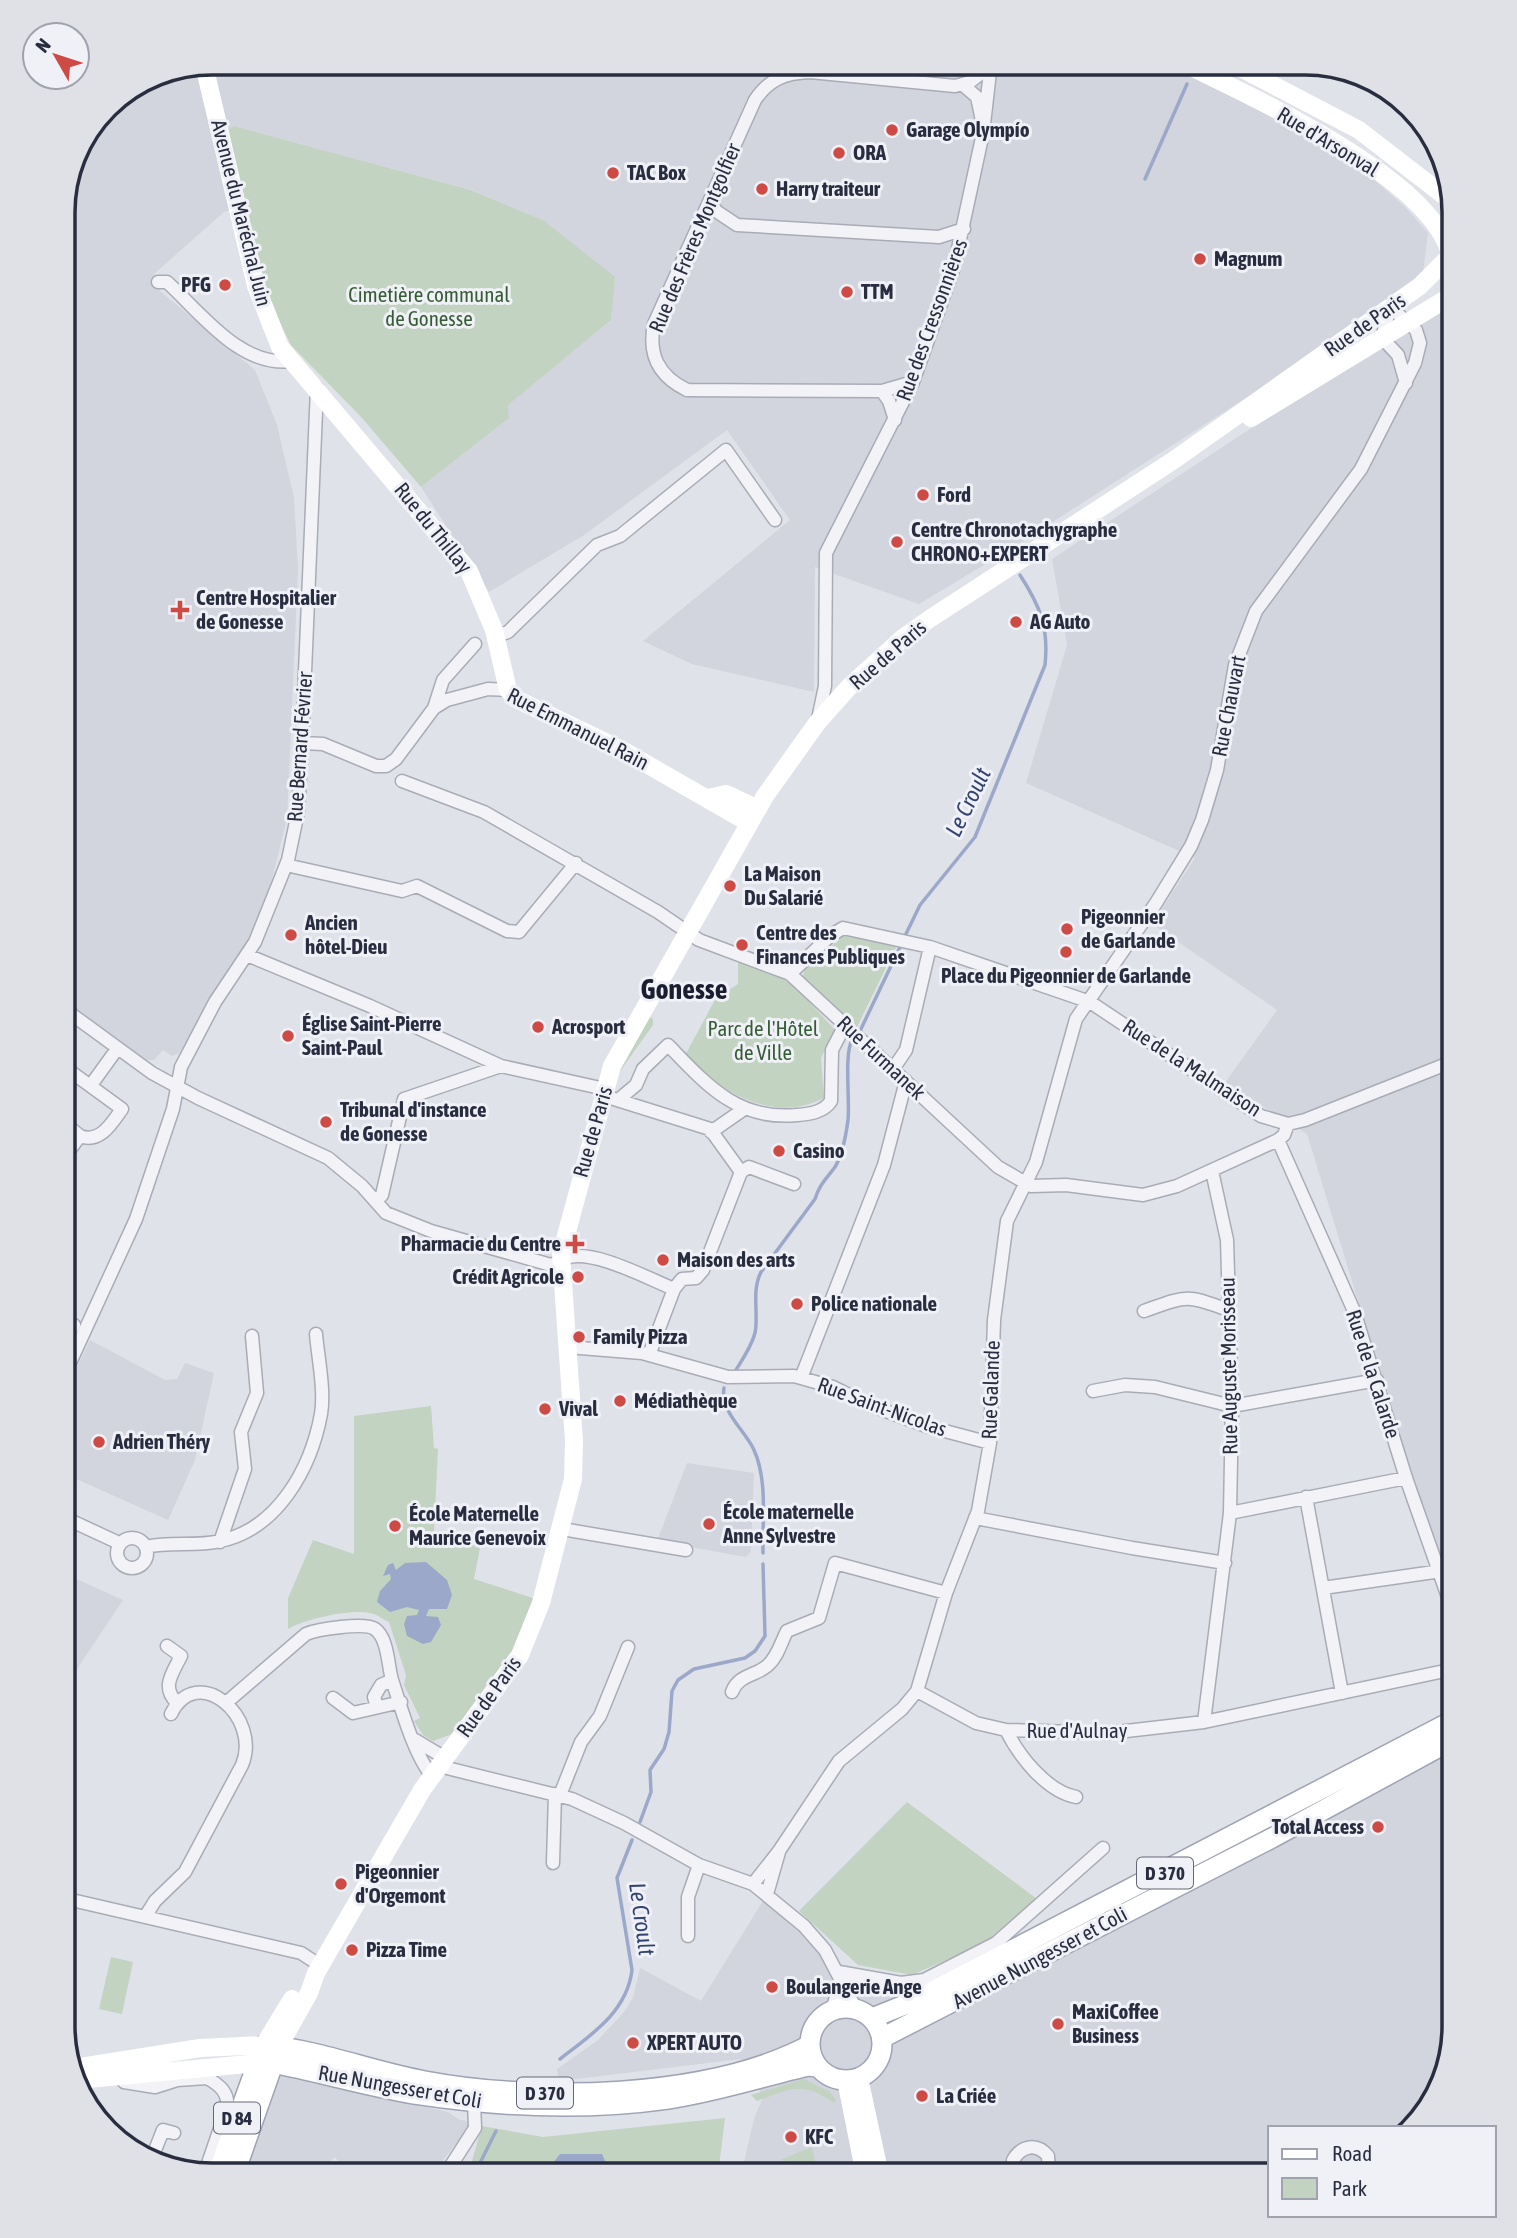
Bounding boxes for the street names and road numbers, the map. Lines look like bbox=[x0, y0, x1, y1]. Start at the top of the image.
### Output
street label: Rue d'Arsonval bbox=[1273, 101, 1384, 181]
street label: Avenue du Maréchal Juin bbox=[207, 117, 277, 309]
street label: Rue des Frères Montgolfier bbox=[643, 139, 745, 336]
street label: Rue des Cressonnières bbox=[891, 235, 972, 404]
street label: Rue de Paris bbox=[1319, 288, 1410, 361]
street label: Rue du Thillay bbox=[390, 477, 478, 578]
street label: Rue de Paris bbox=[844, 615, 930, 694]
street label: Rue Chauvart bbox=[1206, 653, 1250, 759]
street label: Rue Bernard Février bbox=[282, 670, 316, 823]
street label: Rue Emmanuel Rain bbox=[504, 682, 653, 774]
street label: Rue Furmanek bbox=[833, 1010, 931, 1104]
street label: Rue de la Malmaison bbox=[1119, 1013, 1266, 1121]
street label: Rue de Paris bbox=[568, 1083, 616, 1180]
street label: Rue Auguste Morisseau bbox=[1214, 1277, 1242, 1455]
street label: Rue de la Calarde bbox=[1342, 1306, 1406, 1441]
street label: Rue Galande bbox=[976, 1340, 1004, 1440]
street label: Rue Saint-Nicolas bbox=[815, 1372, 950, 1441]
street label: Rue de Paris bbox=[451, 1652, 525, 1741]
street label: Rue d'Aulnay bbox=[1026, 1718, 1128, 1742]
road number: D 370 bbox=[1137, 1857, 1193, 1888]
street label: Avenue Nungesser et Coli bbox=[948, 1901, 1131, 2013]
street label: Rue Nungesser et Coli bbox=[317, 2060, 484, 2112]
road number: D 370 bbox=[517, 2078, 573, 2108]
road number: D 84 bbox=[214, 2102, 260, 2134]

